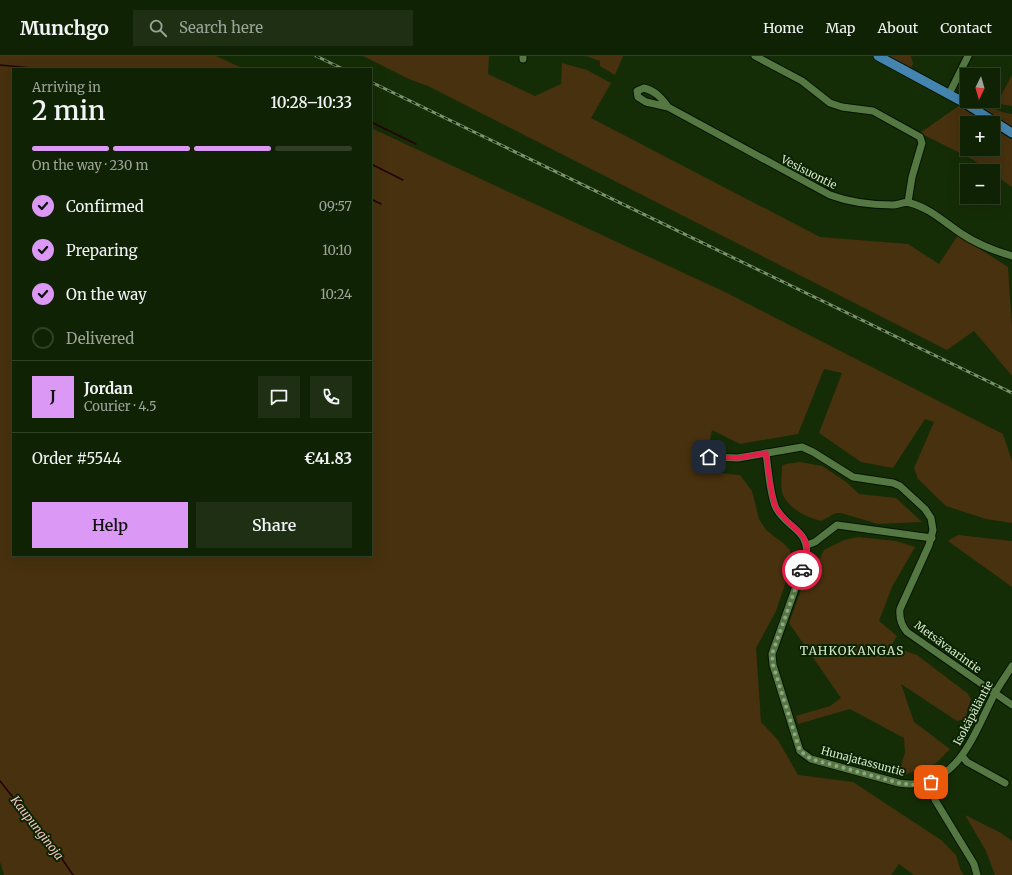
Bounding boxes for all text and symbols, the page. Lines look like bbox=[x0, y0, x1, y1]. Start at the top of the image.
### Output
search box bbox=[133, 10, 413, 46]
text: Munchgo bbox=[20, 16, 109, 40]
icon: search bbox=[147, 17, 169, 39]
text: Search here bbox=[179, 18, 263, 37]
text: Home bbox=[763, 19, 804, 37]
text: Map bbox=[826, 19, 855, 37]
text: About bbox=[877, 19, 918, 37]
text: Contact bbox=[940, 19, 992, 37]
north arrow bbox=[960, 68, 1000, 108]
map controls bbox=[960, 68, 1000, 204]
text: Arriving in bbox=[32, 79, 101, 96]
text: 10:28–10:33 bbox=[270, 93, 352, 112]
text: 2 min bbox=[32, 94, 105, 127]
button: + bbox=[960, 116, 1000, 156]
street label: Vesisuontie bbox=[778, 152, 839, 192]
text: On the way · 230 m bbox=[32, 157, 148, 174]
button: − bbox=[960, 164, 1000, 204]
icon: check bbox=[32, 195, 54, 217]
text: Confirmed bbox=[66, 197, 144, 216]
text: 09:57 bbox=[319, 198, 352, 215]
icon: check bbox=[32, 239, 54, 261]
text: Preparing bbox=[66, 241, 138, 260]
text: 10:10 bbox=[322, 242, 352, 259]
icon: check bbox=[32, 283, 54, 305]
text: On the way bbox=[66, 285, 147, 304]
text: 10:24 bbox=[320, 286, 352, 303]
text: Delivered bbox=[66, 329, 134, 348]
button: chat bbox=[258, 376, 300, 418]
button: phone bbox=[310, 376, 352, 418]
text: Jordan bbox=[84, 379, 133, 398]
text: J bbox=[50, 387, 56, 406]
text: Courier · 4.5 bbox=[84, 398, 157, 415]
pin bbox=[692, 440, 726, 474]
icon: home bbox=[698, 446, 720, 468]
text: Order #5544 bbox=[32, 449, 121, 468]
text: €41.83 bbox=[304, 449, 352, 468]
button: Help bbox=[32, 502, 188, 548]
button: Share bbox=[196, 502, 352, 548]
courier bbox=[782, 550, 822, 590]
icon: car bbox=[791, 559, 813, 581]
street label: Metsävaarintie bbox=[912, 618, 985, 676]
district label: TAHKOKANGAS bbox=[800, 643, 904, 658]
street label: Isokäpäläntie bbox=[950, 678, 996, 748]
street label: Hunajatassuntie bbox=[820, 743, 907, 779]
pin bbox=[914, 765, 948, 799]
icon: bag bbox=[920, 771, 942, 793]
water label: Kaupunginoja bbox=[7, 792, 67, 863]

